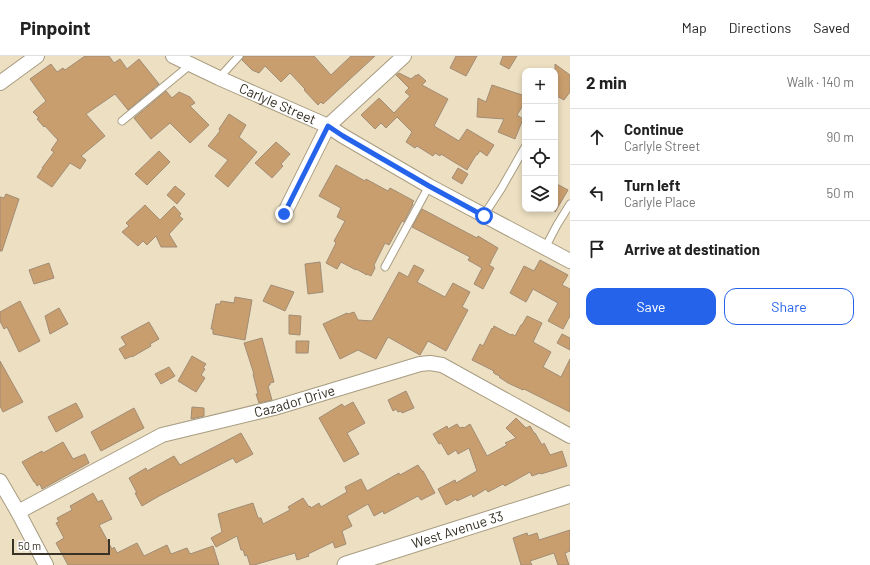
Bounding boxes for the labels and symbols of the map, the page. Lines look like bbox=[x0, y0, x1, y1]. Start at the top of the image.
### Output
street label: Carlyle Street bbox=[237, 79, 319, 128]
route end bbox=[275, 205, 293, 223]
route start bbox=[475, 207, 493, 225]
street label: Cazador Drive bbox=[252, 381, 337, 421]
street label: West Avenue 33 bbox=[409, 507, 505, 552]
scale bar bbox=[12, 537, 110, 556]

